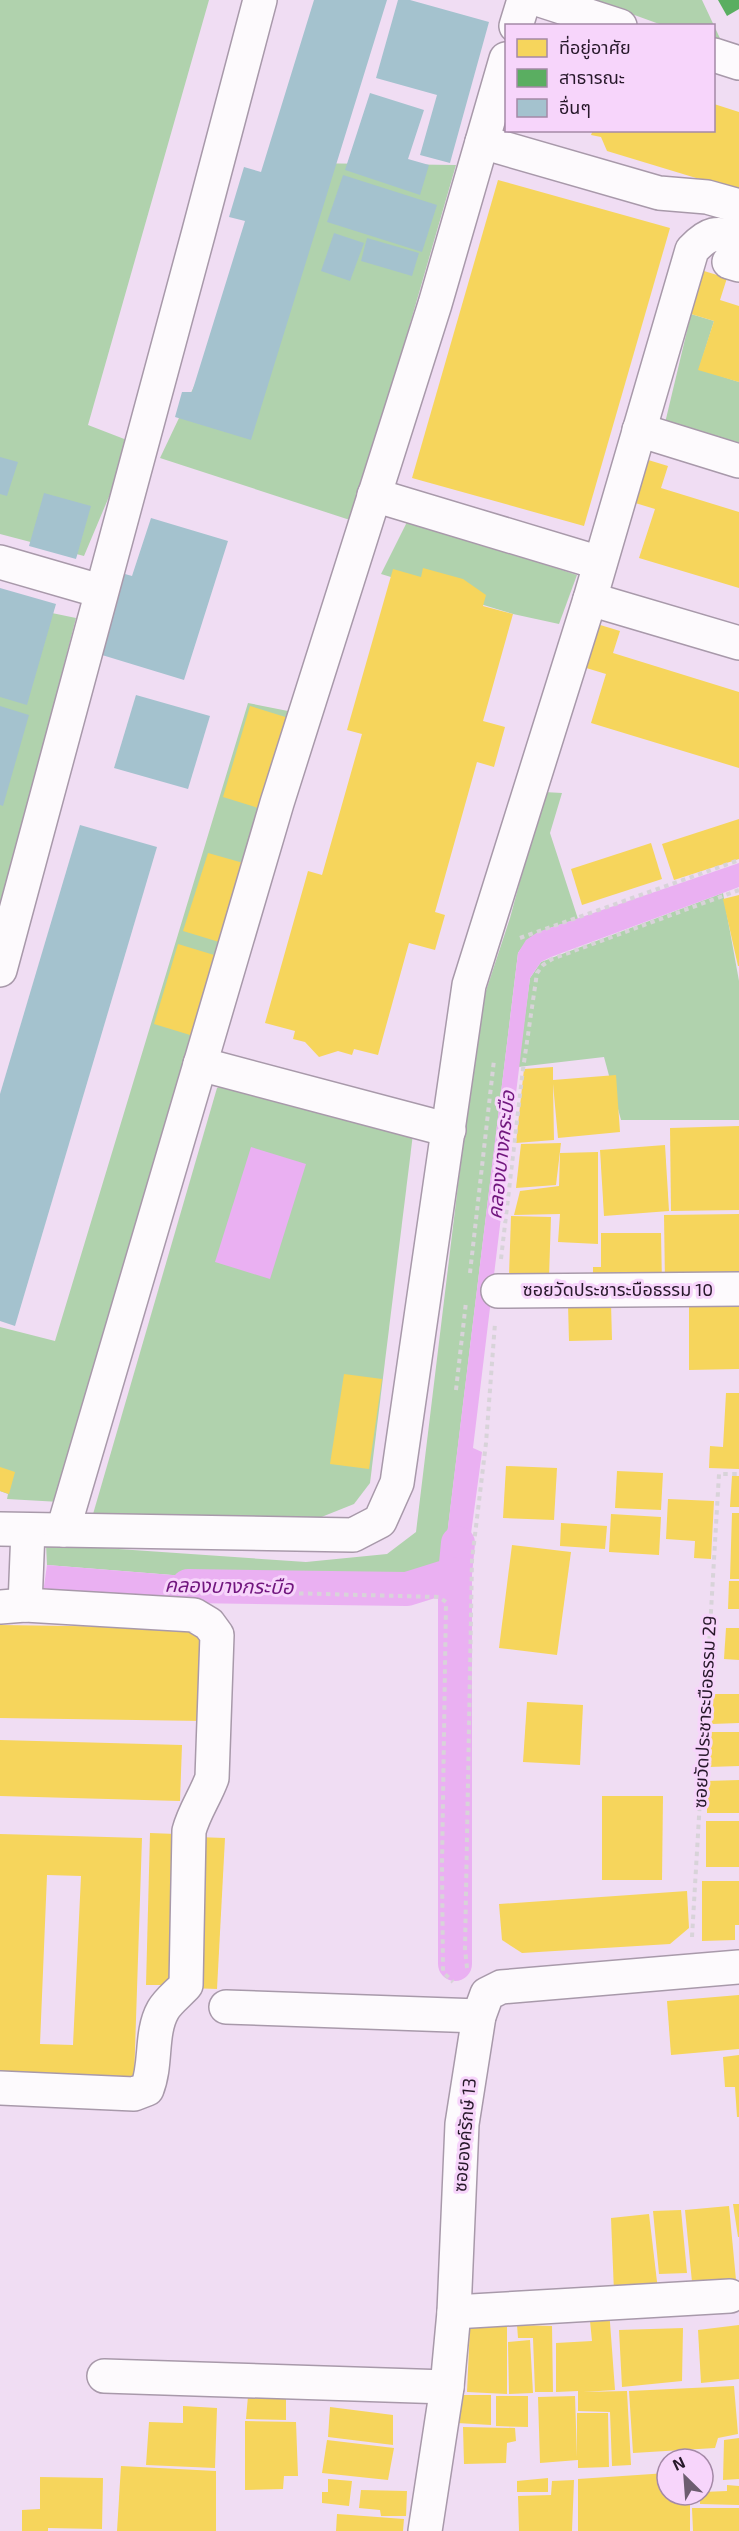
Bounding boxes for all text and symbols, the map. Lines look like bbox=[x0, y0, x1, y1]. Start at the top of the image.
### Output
legend bbox=[505, 24, 715, 132]
text: ที่อยู่อาศัย bbox=[559, 35, 631, 60]
text: สาธารณะ bbox=[559, 66, 625, 88]
text: อื่นๆ bbox=[559, 95, 591, 118]
water label: คลองบางกระบือ bbox=[481, 1088, 519, 1220]
street label: ซอยวัดประชาระบือธรรม 10 bbox=[523, 1278, 713, 1300]
water label: คลองบางกระบือ bbox=[164, 1572, 295, 1598]
street label: ซอยวัดประชาระบือธรรม 29 bbox=[688, 1615, 720, 1809]
street label: ซอยองค์รักษ์ 13 bbox=[448, 2077, 480, 2193]
north arrow bbox=[655, 2447, 715, 2507]
text: N bbox=[669, 2452, 688, 2474]

